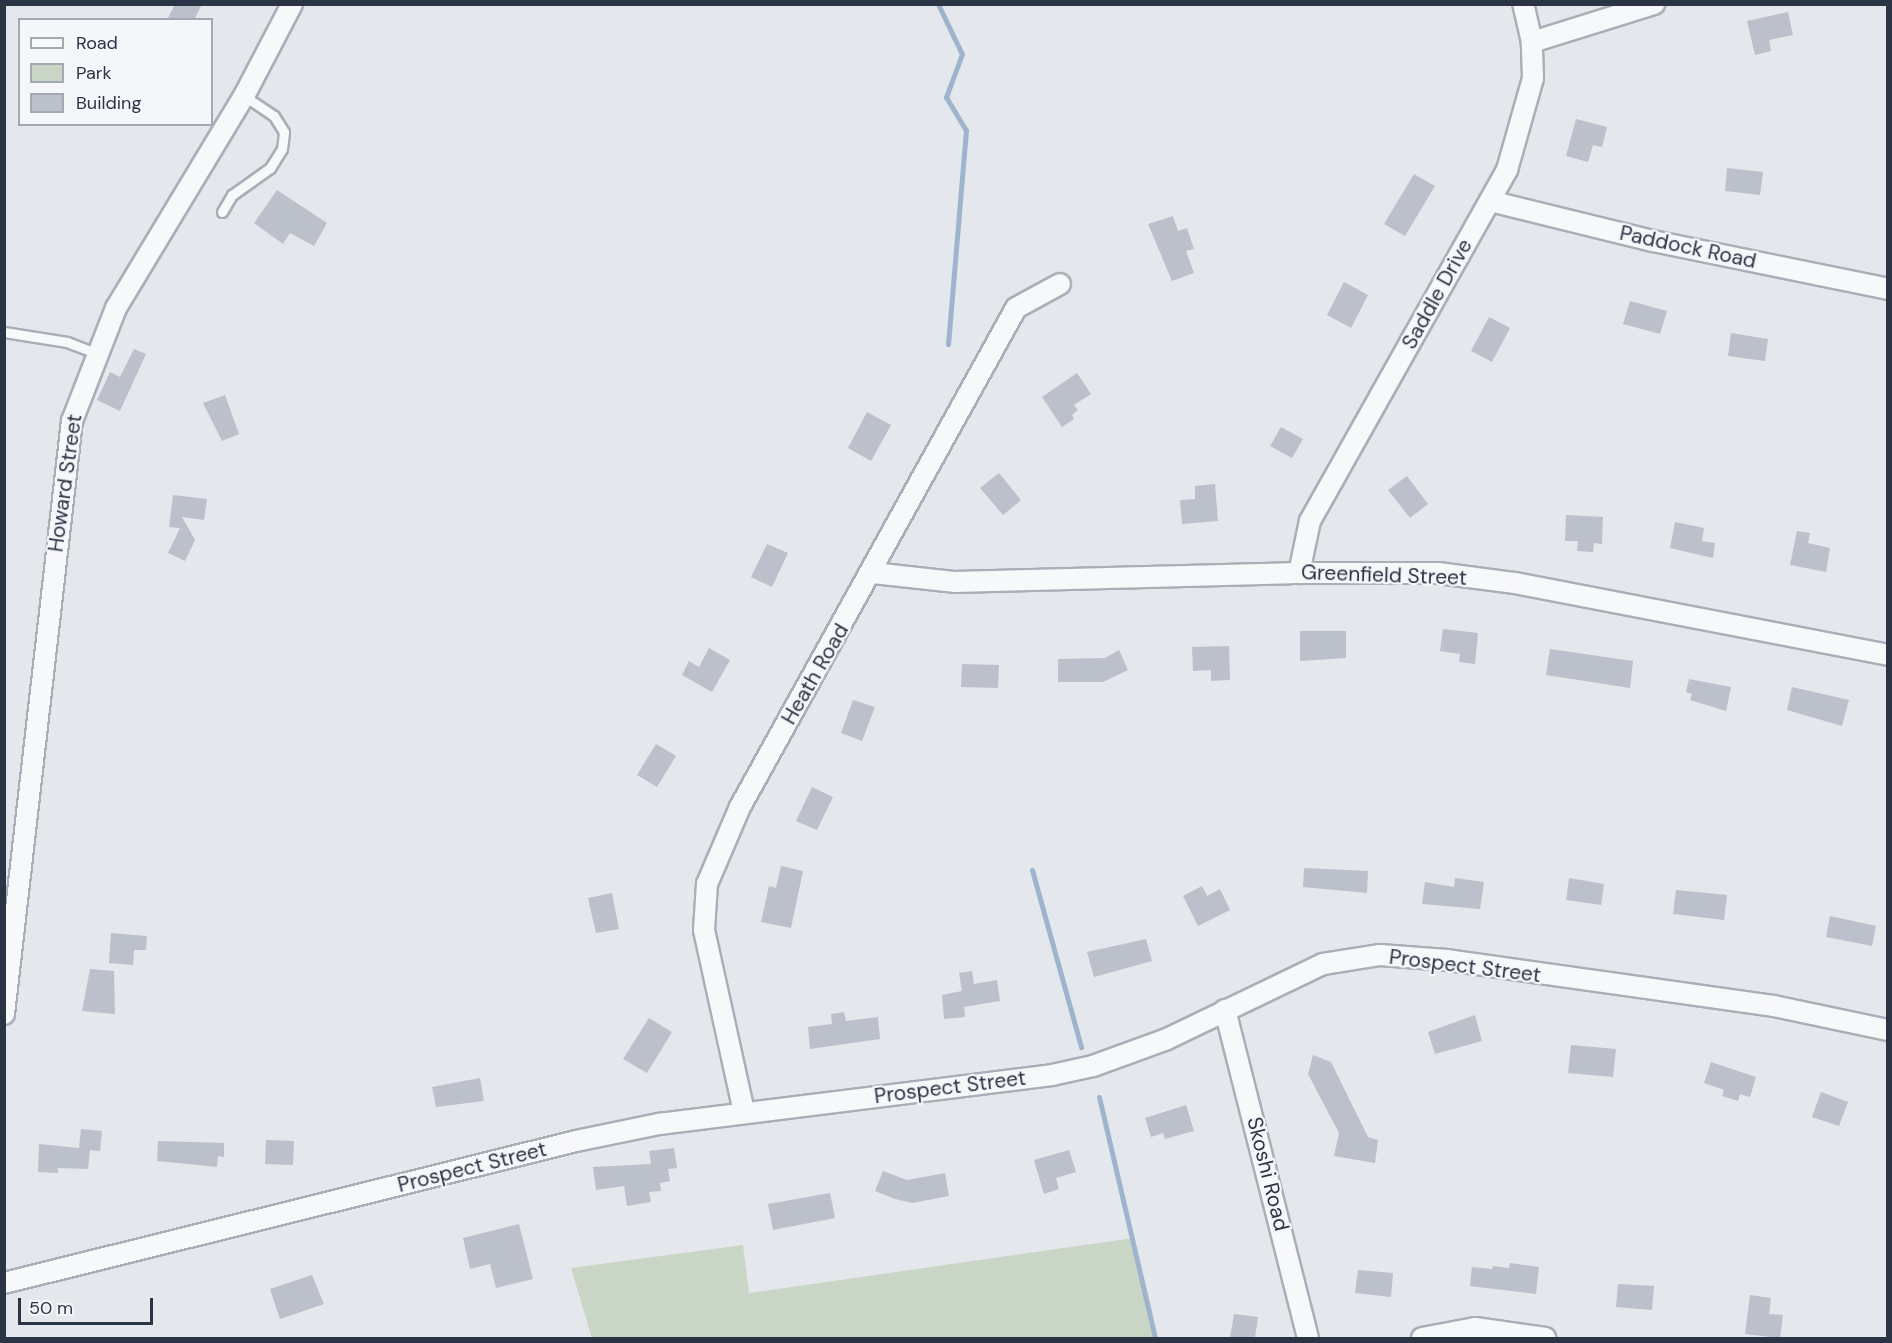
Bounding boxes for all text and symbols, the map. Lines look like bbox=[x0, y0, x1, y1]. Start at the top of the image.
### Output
legend bbox=[18, 18, 213, 126]
text: Road bbox=[76, 31, 118, 55]
text: Park bbox=[76, 61, 112, 85]
text: Building bbox=[76, 91, 141, 115]
street label: Paddock Road bbox=[1617, 220, 1759, 274]
street label: Saddle Drive bbox=[1396, 235, 1478, 353]
street label: Howard Street bbox=[43, 412, 87, 554]
street label: Greenfield Street bbox=[1301, 560, 1467, 590]
street label: Heath Road bbox=[776, 619, 854, 729]
street label: Prospect Street bbox=[1388, 944, 1542, 988]
street label: Prospect Street bbox=[873, 1065, 1027, 1109]
street label: Skoshi Road bbox=[1242, 1114, 1294, 1234]
street label: Prospect Street bbox=[395, 1136, 549, 1198]
scale bar bbox=[21, 1286, 156, 1324]
text: 50 m bbox=[29, 1296, 73, 1320]

